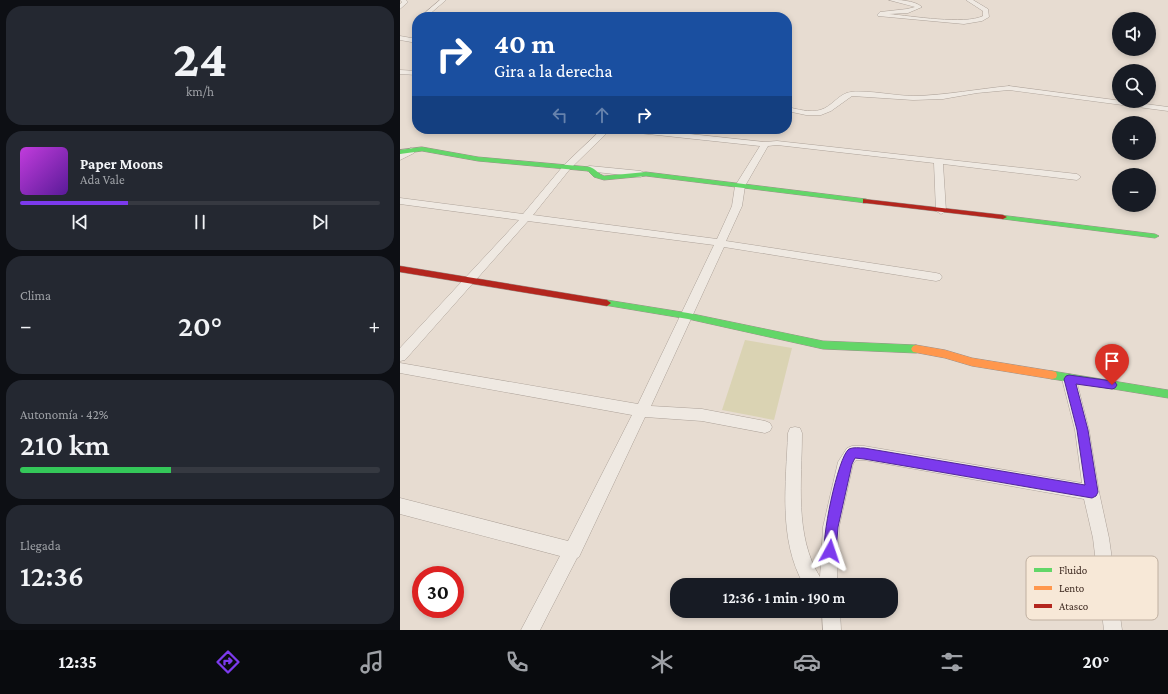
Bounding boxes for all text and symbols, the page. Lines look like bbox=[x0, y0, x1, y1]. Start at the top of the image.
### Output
map controls bbox=[1112, 12, 1156, 212]
button: sound bbox=[1112, 12, 1156, 56]
icon: right bbox=[428, 28, 480, 80]
text: 40 m bbox=[494, 28, 555, 59]
text: 24 bbox=[173, 29, 227, 87]
text: Gira a la derecha bbox=[494, 61, 613, 81]
button: search bbox=[1112, 64, 1156, 108]
text: km/h bbox=[186, 84, 214, 99]
icon: left bbox=[549, 104, 571, 126]
icon: ahead bbox=[591, 104, 613, 126]
icon: right bbox=[633, 104, 655, 126]
button: + bbox=[1112, 116, 1156, 160]
text: Paper Moons bbox=[80, 156, 163, 172]
button: − bbox=[1112, 168, 1156, 212]
text: Ada Vale bbox=[80, 172, 125, 187]
icon: previous bbox=[69, 211, 91, 233]
icon: pause bbox=[189, 211, 211, 233]
icon: next bbox=[309, 211, 331, 233]
text: Clima bbox=[20, 288, 51, 303]
text: 20° bbox=[178, 309, 222, 342]
text: − bbox=[20, 313, 32, 338]
text: + bbox=[368, 313, 380, 338]
pin bbox=[1095, 344, 1129, 385]
icon: arrive bbox=[1101, 350, 1123, 372]
text: Autonomía · 42% bbox=[20, 407, 108, 422]
text: 210 km bbox=[20, 428, 110, 461]
position arrow bbox=[809, 530, 851, 572]
text: Llegada bbox=[20, 538, 61, 553]
legend bbox=[1026, 556, 1158, 620]
text: 12:36 bbox=[20, 559, 84, 592]
text: Fluido bbox=[1059, 564, 1088, 576]
speed limit sign: 30 bbox=[412, 566, 464, 618]
text: Lento bbox=[1059, 582, 1085, 594]
text: 12:36 · 1 min · 190 m bbox=[723, 590, 845, 606]
text: Atasco bbox=[1059, 600, 1089, 612]
icon: directions bbox=[214, 648, 242, 676]
icon: music bbox=[358, 648, 386, 676]
icon: phone bbox=[503, 648, 531, 676]
icon: climate bbox=[648, 648, 676, 676]
icon: car bbox=[793, 648, 821, 676]
icon: filters bbox=[938, 648, 966, 676]
text: 12:35 bbox=[58, 652, 97, 672]
text: 20° bbox=[1082, 652, 1110, 672]

